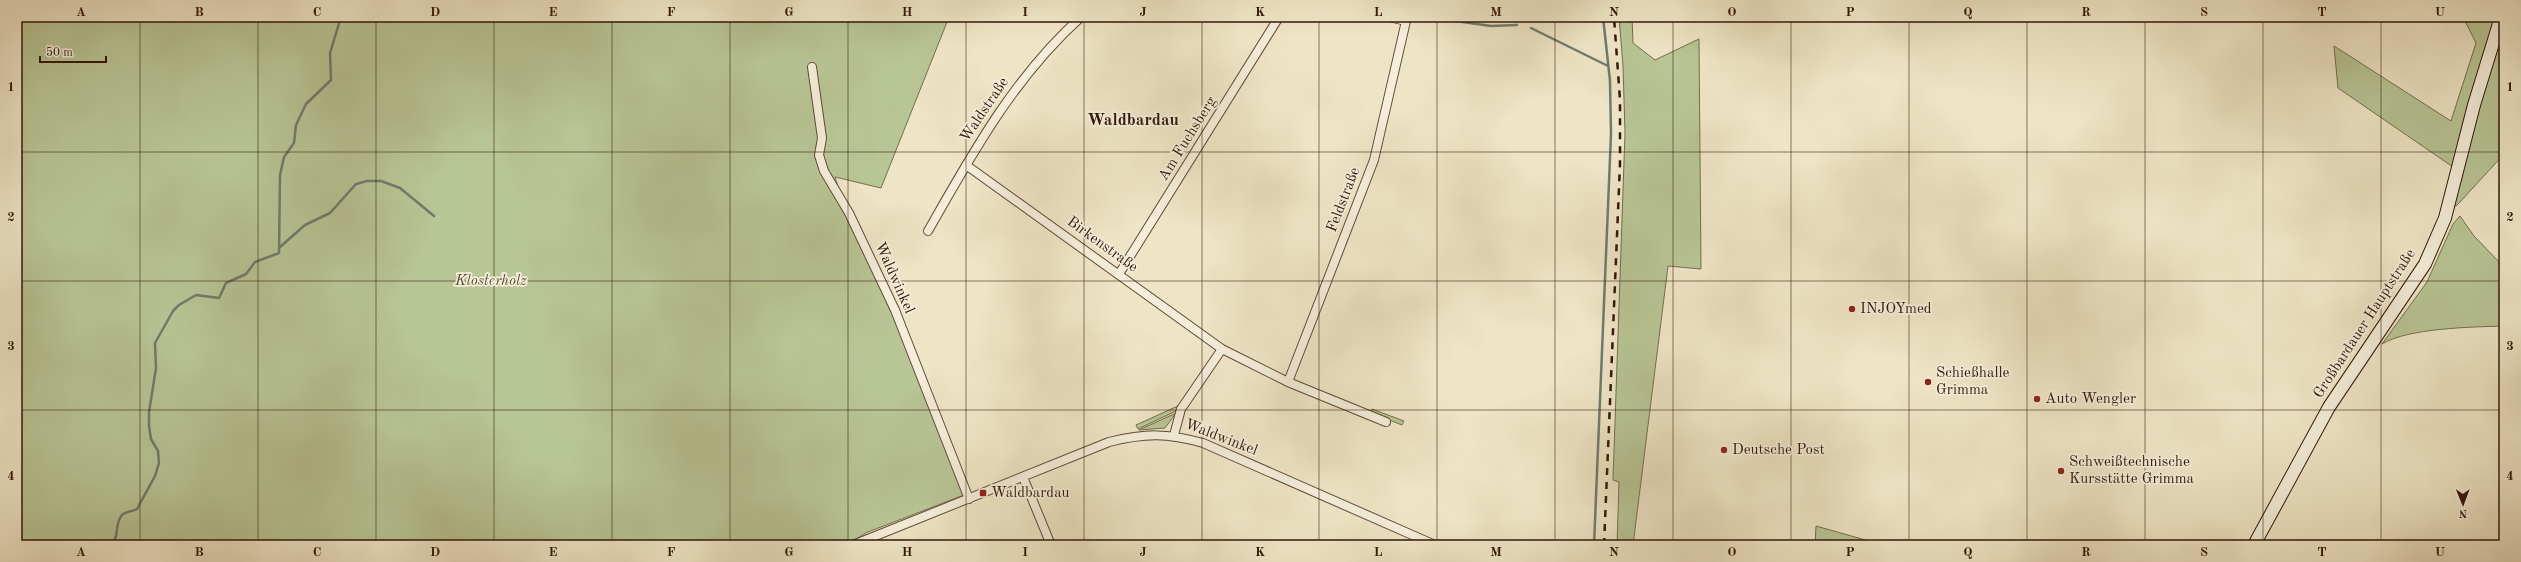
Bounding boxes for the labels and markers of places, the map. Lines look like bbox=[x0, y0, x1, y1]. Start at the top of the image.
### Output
place label: INJOYmed bbox=[1860, 302, 1932, 317]
marker: INJOYmed bbox=[1847, 304, 1857, 314]
place label: Schießhalle Grimma bbox=[1936, 366, 2010, 398]
marker: Schießhalle Grimma bbox=[1923, 377, 1933, 387]
place label: Auto Wengler bbox=[2045, 392, 2136, 407]
marker: Auto Wengler bbox=[2032, 394, 2042, 404]
place label: Deutsche Post bbox=[1732, 443, 1825, 458]
marker: Deutsche Post bbox=[1719, 445, 1729, 455]
place label: Schweißtechnische Kursstätte Grimma bbox=[2069, 455, 2195, 487]
marker: Schweißtechnische Kursstätte Grimma bbox=[2056, 466, 2066, 476]
place label: Waldbardau bbox=[991, 486, 1070, 501]
marker: Waldbardau bbox=[978, 488, 988, 498]

